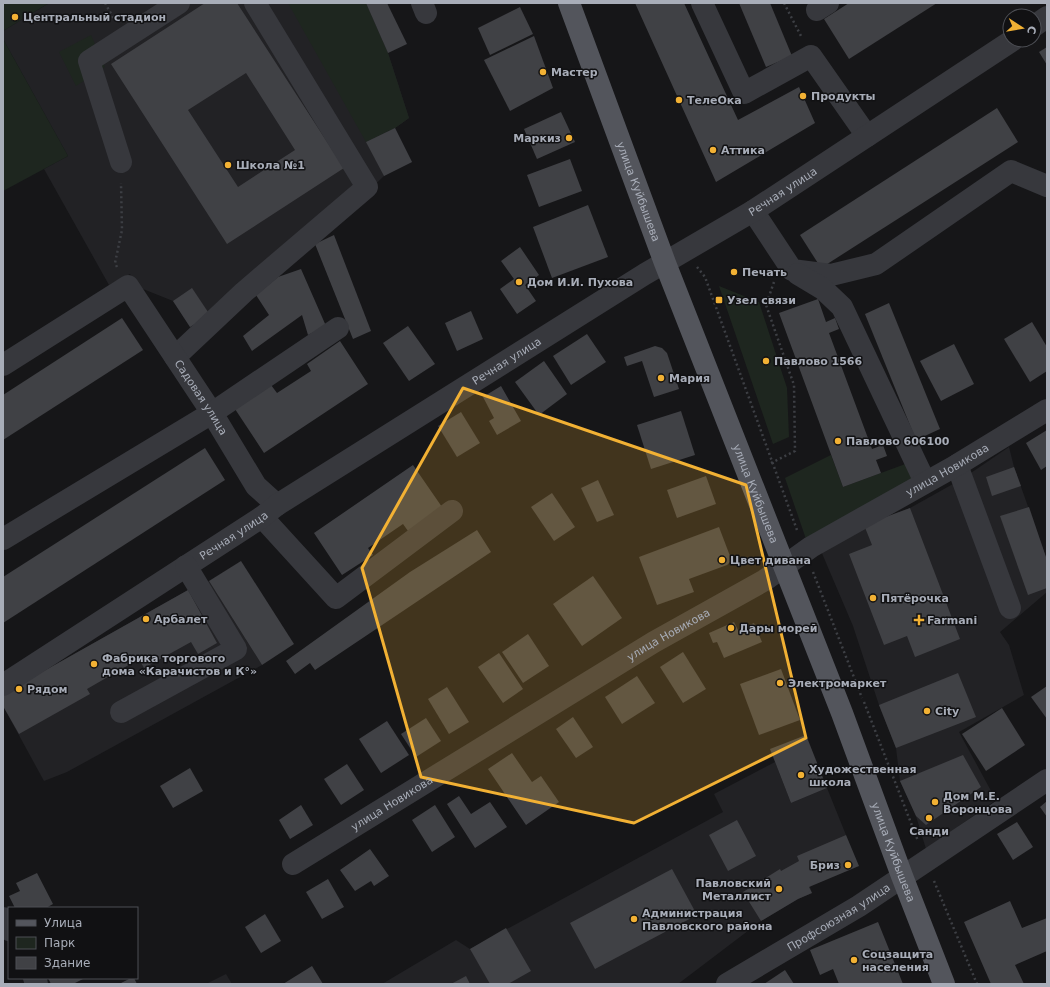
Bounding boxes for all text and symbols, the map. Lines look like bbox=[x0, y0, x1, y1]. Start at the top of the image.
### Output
north arrow bbox=[1002, 8, 1042, 48]
place label: Центральный стадион bbox=[23, 11, 166, 24]
marker: Центральный стадион bbox=[10, 12, 20, 22]
text: С bbox=[1024, 25, 1038, 35]
place label: Мастер bbox=[551, 66, 598, 79]
marker: Мастер bbox=[538, 67, 548, 77]
place label: Продукты bbox=[811, 90, 876, 103]
marker: Продукты bbox=[798, 91, 808, 101]
place label: ТелеОка bbox=[687, 94, 742, 107]
marker: ТелеОка bbox=[674, 95, 684, 105]
place label: Маркиз bbox=[513, 132, 561, 145]
marker: Маркиз bbox=[564, 133, 574, 143]
street label: улица Куйбышева bbox=[614, 140, 663, 243]
place label: Аттика bbox=[721, 144, 765, 157]
marker: Аттика bbox=[708, 145, 718, 155]
place label: Школа №1 bbox=[236, 159, 305, 172]
marker: Школа №1 bbox=[223, 160, 233, 170]
street label: Речная улица bbox=[746, 164, 819, 219]
place label: Печать bbox=[742, 266, 787, 279]
marker: Печать bbox=[729, 267, 739, 277]
place label: Дом И.И. Пухова bbox=[527, 276, 633, 289]
marker: Дом И.И. Пухова bbox=[514, 277, 524, 287]
place label: Узел связи bbox=[727, 294, 796, 307]
marker: Узел связи bbox=[714, 295, 724, 305]
street label: Речная улица bbox=[470, 334, 543, 387]
place label: Павлово 1566 bbox=[774, 355, 863, 368]
marker: Павлово 1566 bbox=[761, 356, 771, 366]
street label: Садовая улица bbox=[172, 357, 230, 437]
place label: Мария bbox=[669, 372, 710, 385]
marker: Мария bbox=[656, 373, 666, 383]
place label: Павлово 606100 bbox=[846, 435, 950, 448]
marker: Павлово 606100 bbox=[833, 436, 843, 446]
street label: улица Новикова bbox=[903, 441, 991, 499]
street label: улица Куйбышева bbox=[730, 442, 781, 545]
street label: Речная улица bbox=[197, 508, 271, 562]
place label: Цвет дивана bbox=[730, 554, 811, 567]
marker: Цвет дивана bbox=[717, 555, 727, 565]
place label: Пятёрочка bbox=[881, 592, 949, 605]
marker: Пятёрочка bbox=[868, 593, 878, 603]
street label: улица Новикова bbox=[624, 606, 712, 664]
place label: Арбалет bbox=[154, 613, 208, 626]
marker: Арбалет bbox=[141, 614, 151, 624]
place label: Farmani bbox=[927, 614, 977, 627]
marker: Farmani bbox=[914, 615, 924, 625]
place label: Дары морей bbox=[739, 622, 817, 635]
marker: Дары морей bbox=[726, 623, 736, 633]
place label: Фабрика торгового дома «Карачистов и К°» bbox=[102, 652, 257, 678]
marker: Фабрика торгового дома «Карачистов и К°» bbox=[89, 659, 99, 669]
place label: Электромаркет bbox=[788, 677, 887, 690]
marker: Электромаркет bbox=[775, 678, 785, 688]
place label: Рядом bbox=[27, 683, 68, 696]
marker: Рядом bbox=[14, 684, 24, 694]
place label: City bbox=[935, 705, 959, 718]
marker: City bbox=[922, 706, 932, 716]
place label: Художественная школа bbox=[809, 763, 917, 789]
marker: Художественная школа bbox=[796, 770, 806, 780]
street label: улица Новикова bbox=[348, 773, 435, 833]
place label: Дом М.Е. Воронцова bbox=[943, 790, 1012, 816]
marker: Дом М.Е. Воронцова bbox=[930, 797, 940, 807]
street label: улица Куйбышева bbox=[869, 800, 918, 904]
marker: Санди bbox=[924, 813, 934, 823]
place label: Санди bbox=[909, 825, 949, 838]
place label: Бриз bbox=[810, 859, 840, 872]
marker: Бриз bbox=[843, 860, 853, 870]
place label: Павловский Металлист bbox=[695, 877, 772, 903]
street label: Профсоюзная улица bbox=[785, 881, 892, 954]
marker: Павловский Металлист bbox=[774, 884, 784, 894]
legend bbox=[8, 907, 138, 979]
place label: Администрация Павловского района bbox=[642, 907, 772, 933]
marker: Администрация Павловского района bbox=[629, 914, 639, 924]
text: Улица bbox=[44, 916, 82, 930]
text: Парк bbox=[44, 936, 75, 950]
place label: Соцзащита населения bbox=[862, 948, 933, 974]
marker: Соцзащита населения bbox=[849, 955, 859, 965]
text: Здание bbox=[44, 956, 90, 970]

